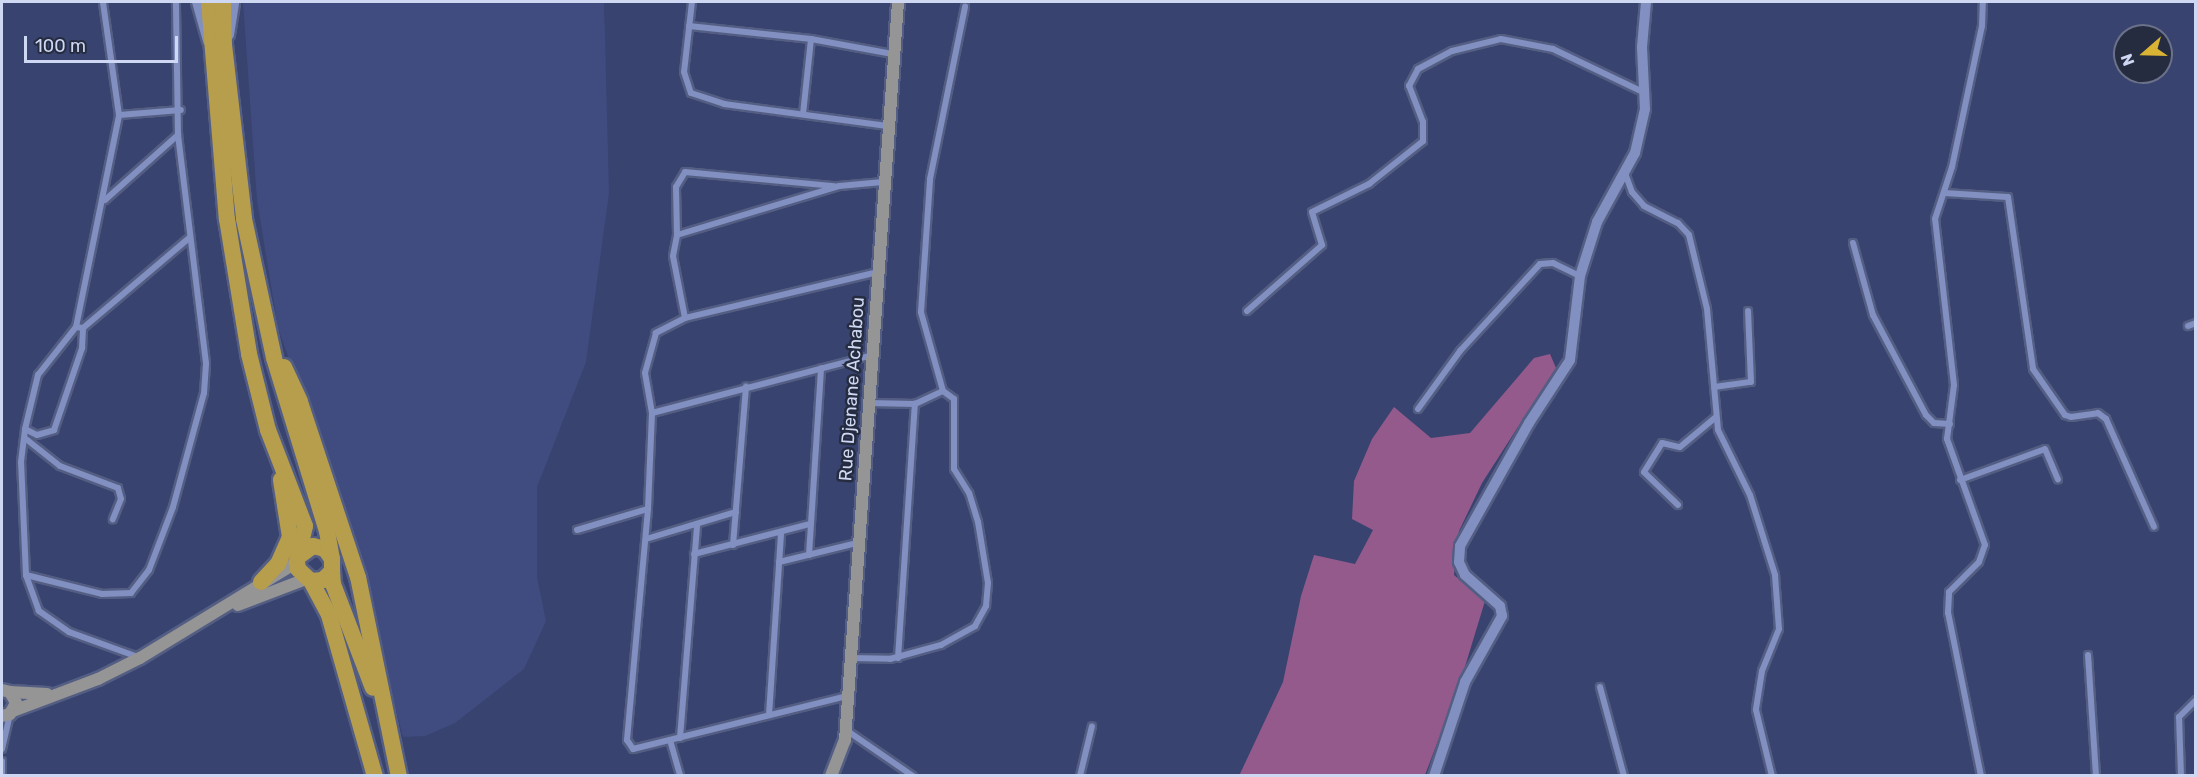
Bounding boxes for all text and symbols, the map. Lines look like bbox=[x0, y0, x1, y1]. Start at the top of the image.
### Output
scale bar bbox=[27, 24, 182, 62]
north arrow bbox=[2113, 24, 2173, 84]
text: 100 m bbox=[35, 35, 86, 57]
text: N bbox=[2117, 51, 2138, 68]
street label: Rue Djenane Achabou bbox=[835, 296, 869, 482]

